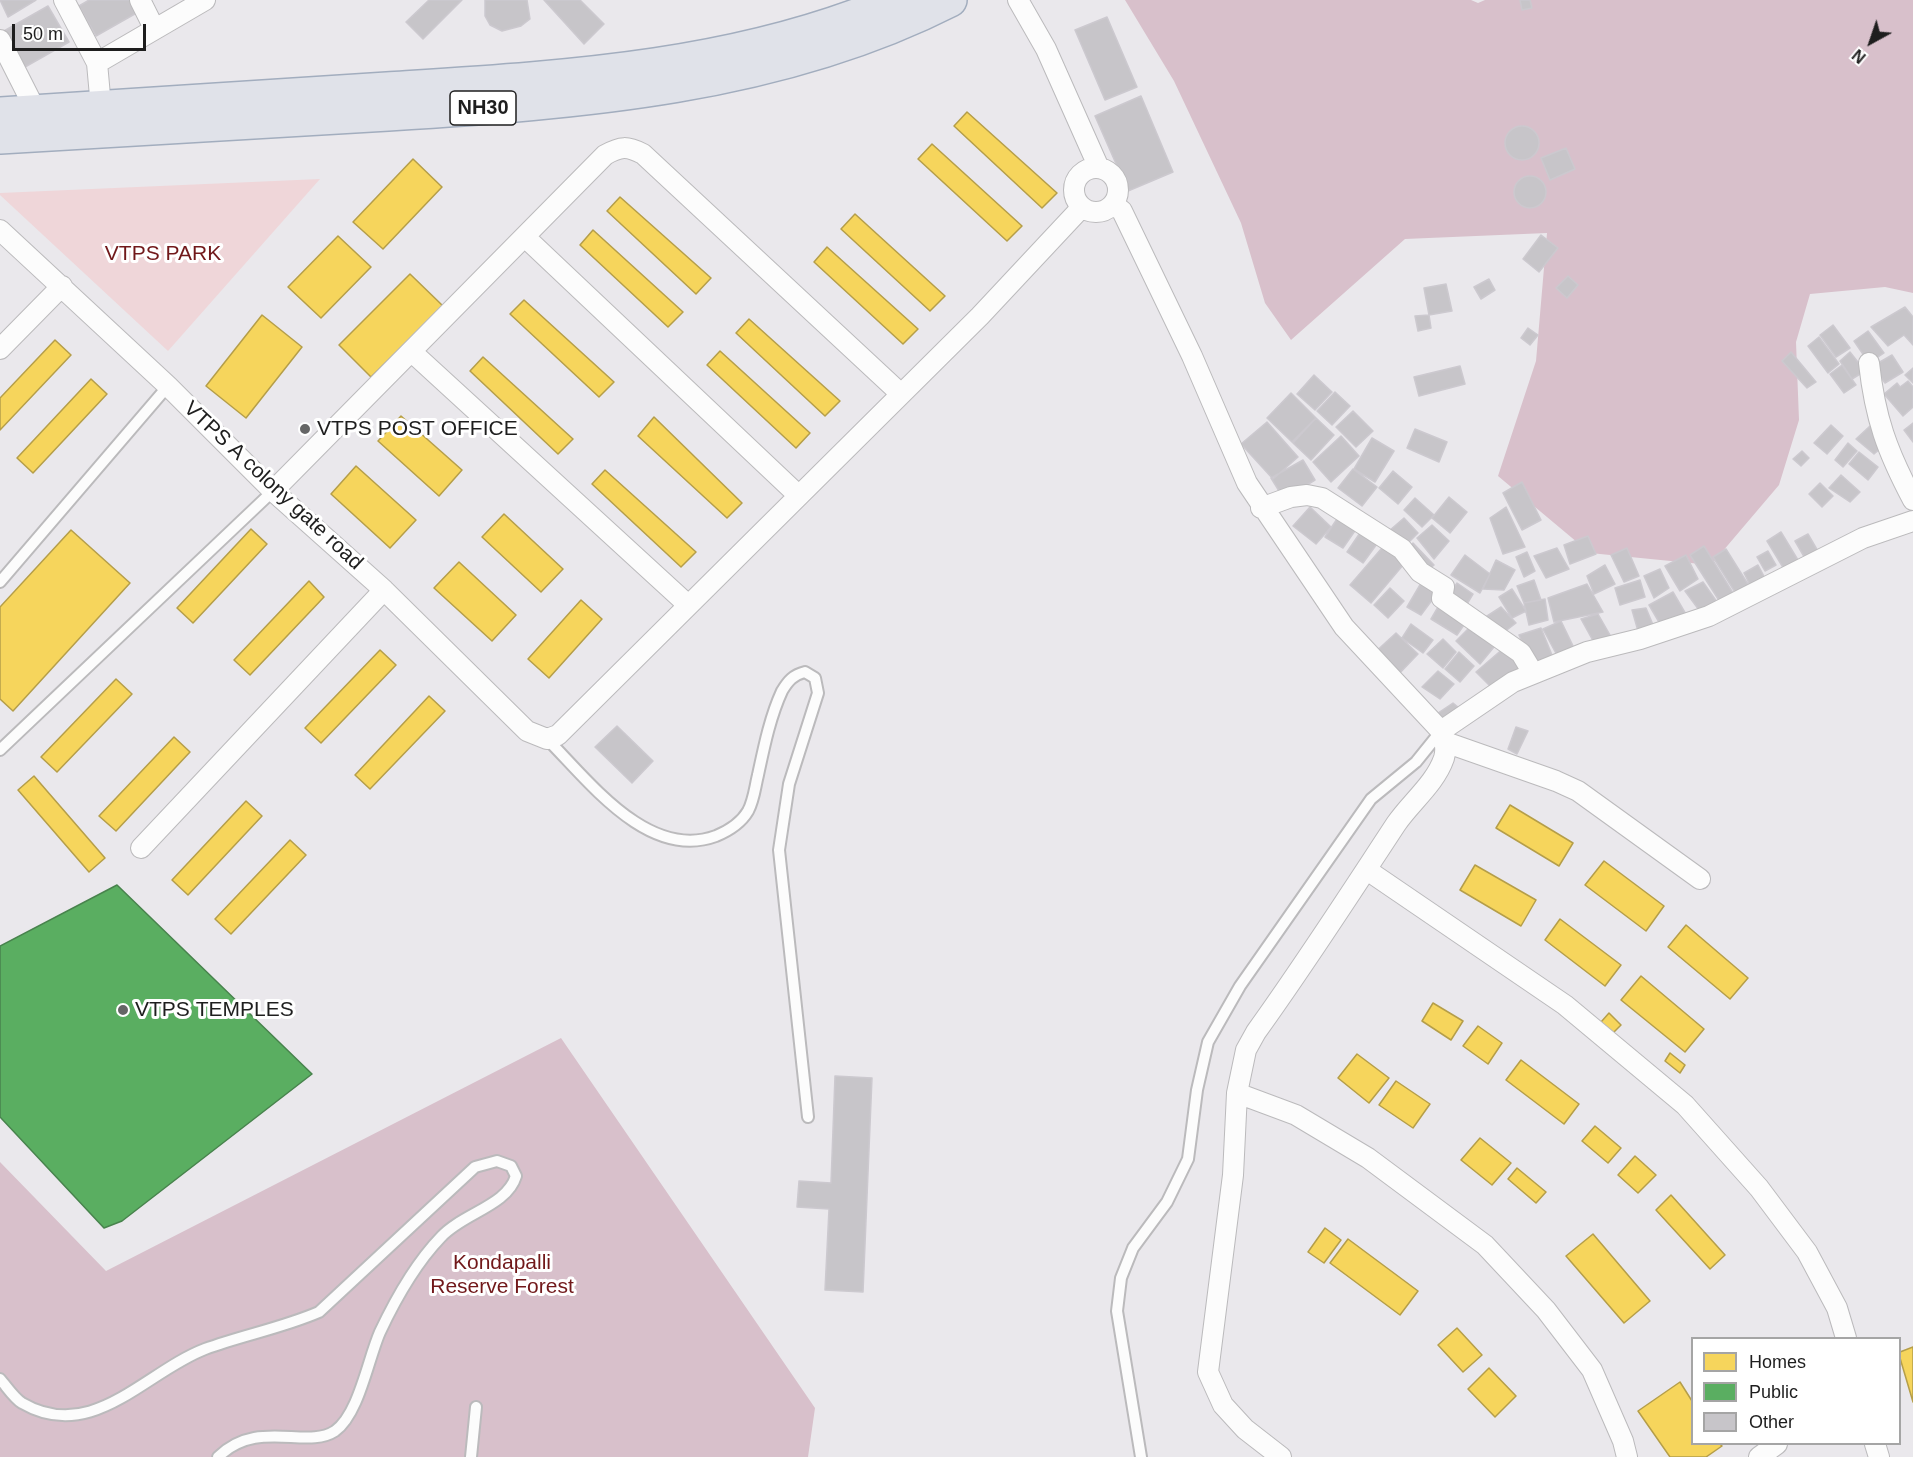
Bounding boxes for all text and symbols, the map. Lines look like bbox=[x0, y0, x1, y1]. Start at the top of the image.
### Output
scale bar bbox=[15, 12, 148, 50]
north arrow bbox=[1841, 12, 1901, 72]
text: 50 m bbox=[23, 24, 63, 44]
text: N bbox=[1849, 46, 1869, 66]
road number: NH30 bbox=[450, 91, 516, 125]
park label: VTPS PARK bbox=[105, 241, 221, 267]
street label: VTPS A colony gate road bbox=[178, 396, 368, 576]
place label: VTPS POST OFFICE bbox=[317, 416, 518, 442]
marker: VTPS POST OFFICE bbox=[298, 422, 312, 436]
place label: VTPS TEMPLES bbox=[135, 997, 294, 1023]
marker: VTPS TEMPLES bbox=[116, 1003, 130, 1017]
park label: Kondapalli Reserve Forest bbox=[430, 1250, 574, 1300]
legend bbox=[1691, 1337, 1901, 1445]
text: Homes bbox=[1749, 1352, 1806, 1372]
text: Public bbox=[1749, 1382, 1798, 1402]
text: Other bbox=[1749, 1412, 1794, 1432]

